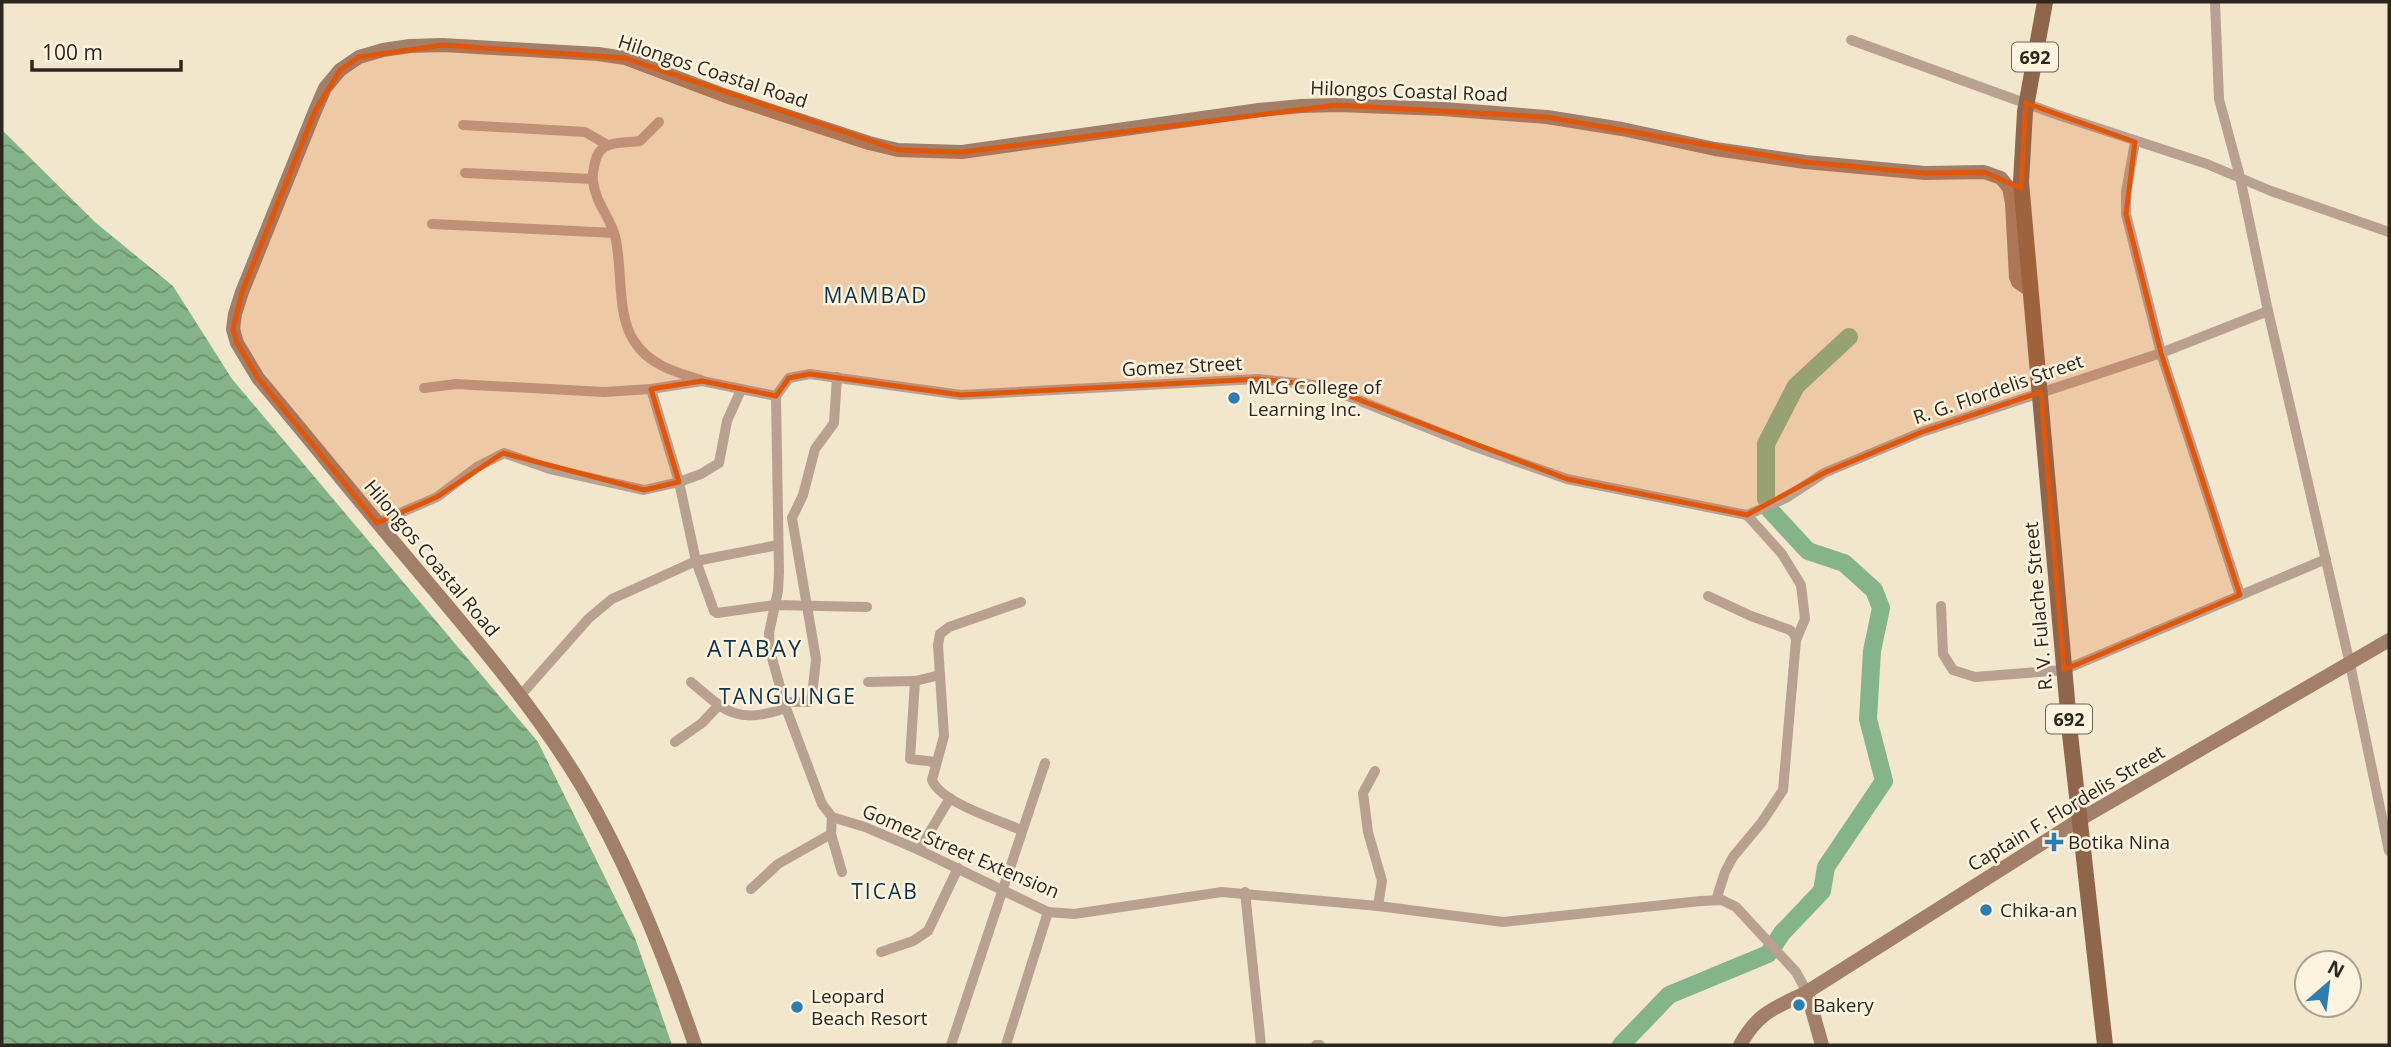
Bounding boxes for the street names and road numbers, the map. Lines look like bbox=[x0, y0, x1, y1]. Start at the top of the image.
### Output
street label: Hilongos Coastal Road bbox=[615, 28, 811, 114]
road number: 692 bbox=[2012, 42, 2058, 72]
street label: Hilongos Coastal Road bbox=[1310, 75, 1508, 107]
street label: R. G. Flordelis Street bbox=[1910, 348, 2087, 430]
street label: Gomez Street bbox=[1121, 350, 1243, 382]
street label: Hilongos Coastal Road bbox=[358, 474, 506, 642]
street label: R. V. Fulache Street bbox=[2018, 520, 2058, 691]
road number: 692 bbox=[2046, 704, 2092, 734]
street label: Captain F. Flordelis Street bbox=[1963, 739, 2169, 877]
street label: Gomez Street Extension bbox=[858, 798, 1064, 904]

